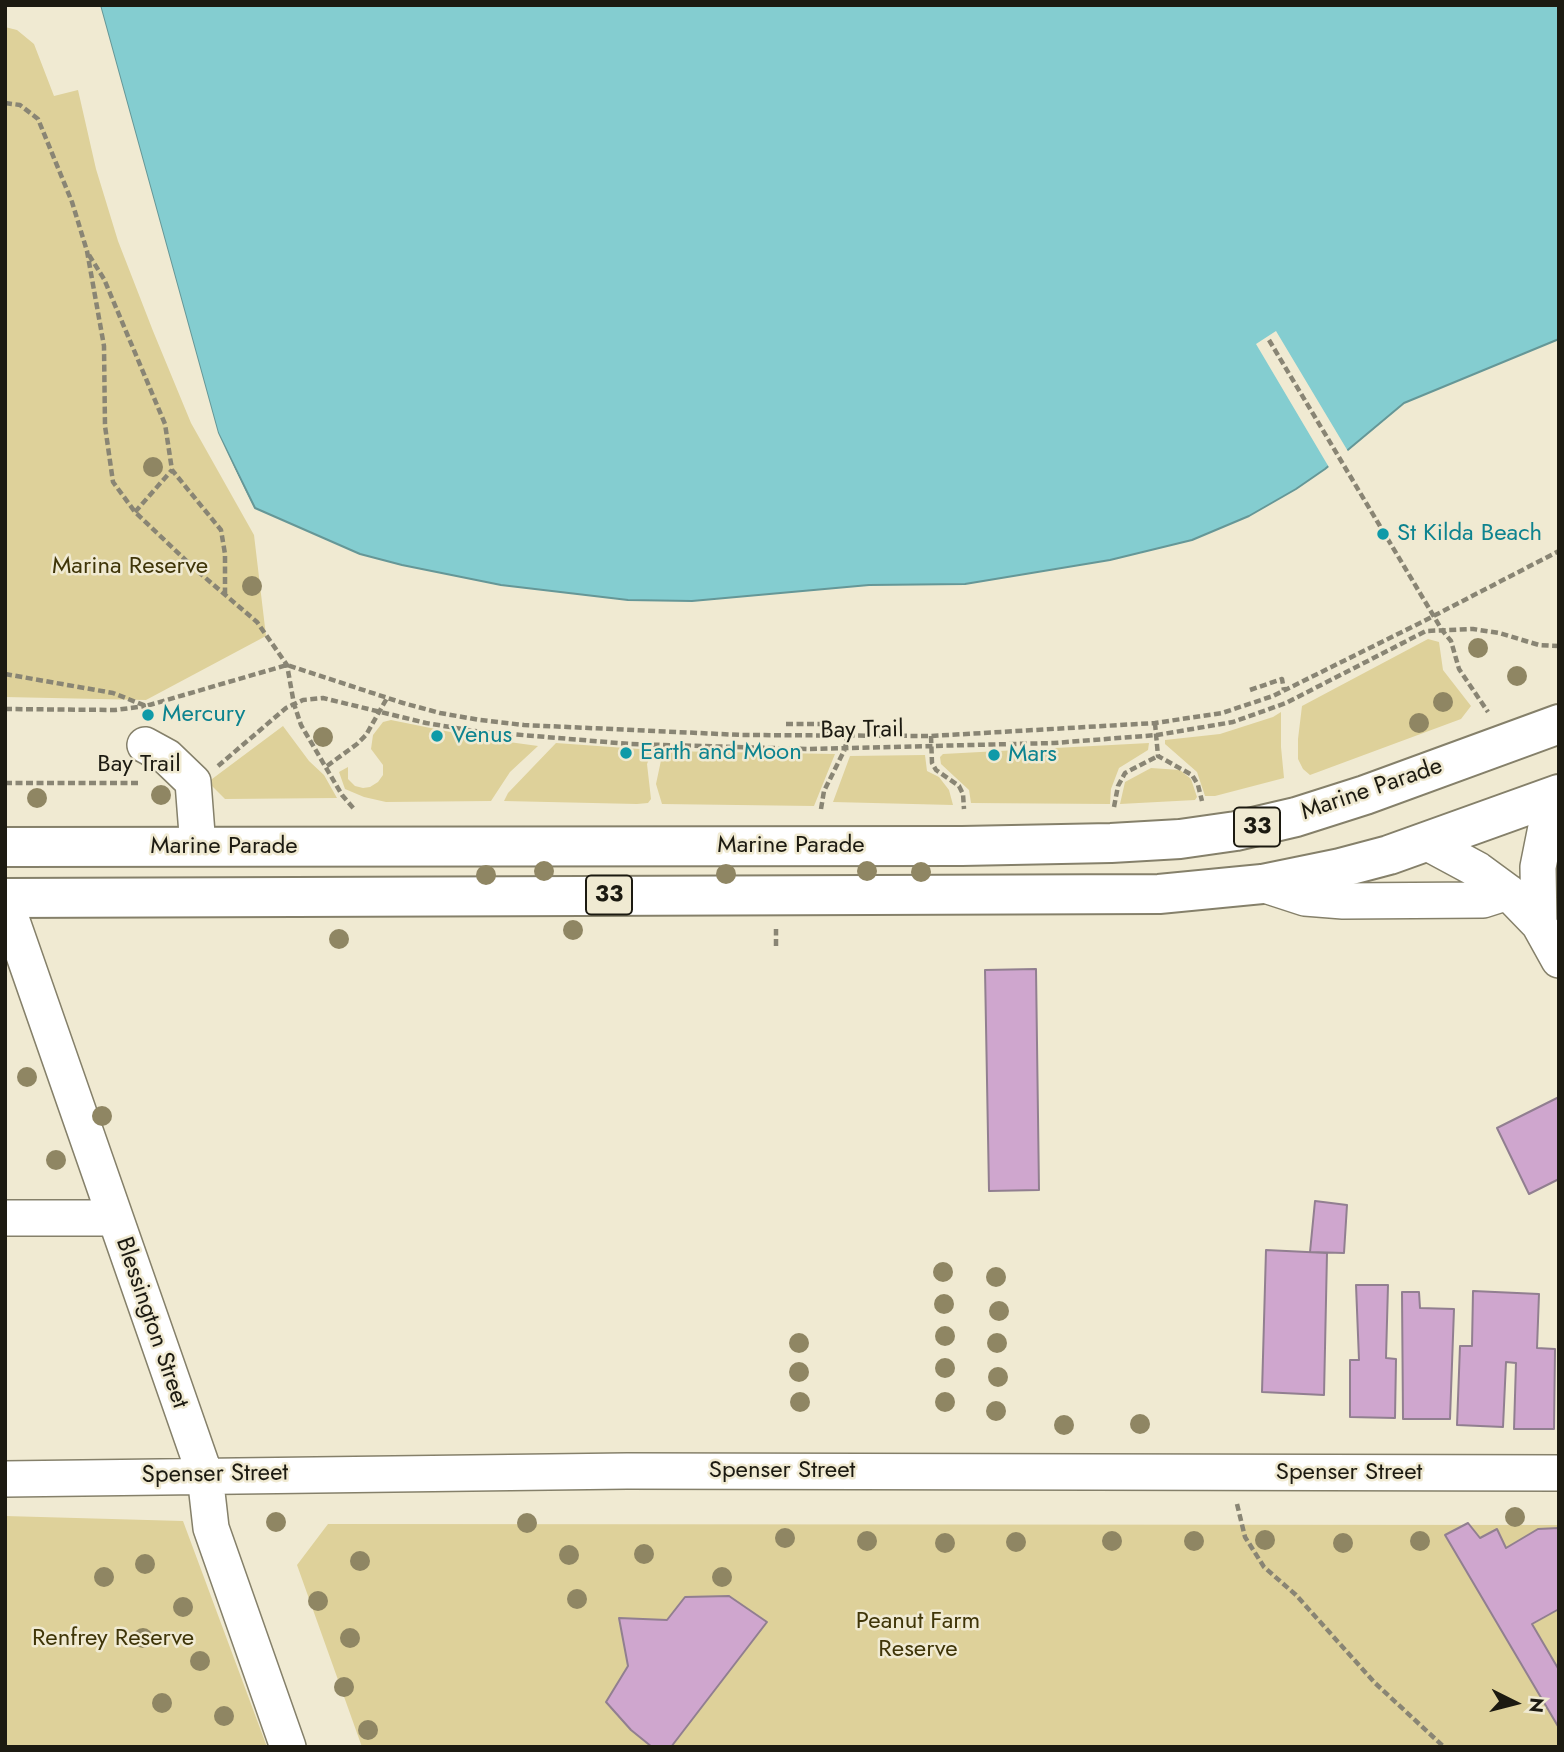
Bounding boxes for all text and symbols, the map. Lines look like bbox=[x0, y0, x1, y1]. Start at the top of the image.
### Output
place label: St Kilda Beach bbox=[1397, 520, 1542, 548]
marker: St Kilda Beach bbox=[1375, 526, 1391, 542]
park label: Marina Reserve bbox=[52, 553, 208, 581]
place label: Mercury bbox=[162, 701, 245, 729]
marker: Mercury bbox=[140, 707, 156, 723]
street label: Bay Trail bbox=[820, 716, 904, 746]
place label: Venus bbox=[451, 722, 512, 750]
marker: Venus bbox=[429, 728, 445, 744]
place label: Earth and Moon bbox=[640, 739, 802, 767]
place label: Mars bbox=[1008, 741, 1057, 769]
marker: Earth and Moon bbox=[618, 745, 634, 761]
marker: Mars bbox=[986, 747, 1002, 763]
street label: Bay Trail bbox=[97, 751, 181, 779]
street label: Marine Parade bbox=[1298, 752, 1446, 828]
road number: 33 bbox=[1234, 807, 1280, 846]
street label: Marine Parade bbox=[717, 832, 865, 860]
street label: Marine Parade bbox=[150, 833, 298, 861]
road number: 33 bbox=[586, 876, 632, 914]
street label: Blessington Street bbox=[108, 1234, 194, 1412]
street label: Spenser Street bbox=[709, 1457, 855, 1485]
street label: Spenser Street bbox=[141, 1459, 289, 1491]
street label: Spenser Street bbox=[1276, 1459, 1422, 1487]
park label: Peanut Farm Reserve bbox=[856, 1608, 980, 1664]
park label: Renfrey Reserve bbox=[32, 1625, 194, 1653]
north arrow bbox=[1480, 1668, 1550, 1738]
text: N bbox=[1522, 1696, 1551, 1714]

